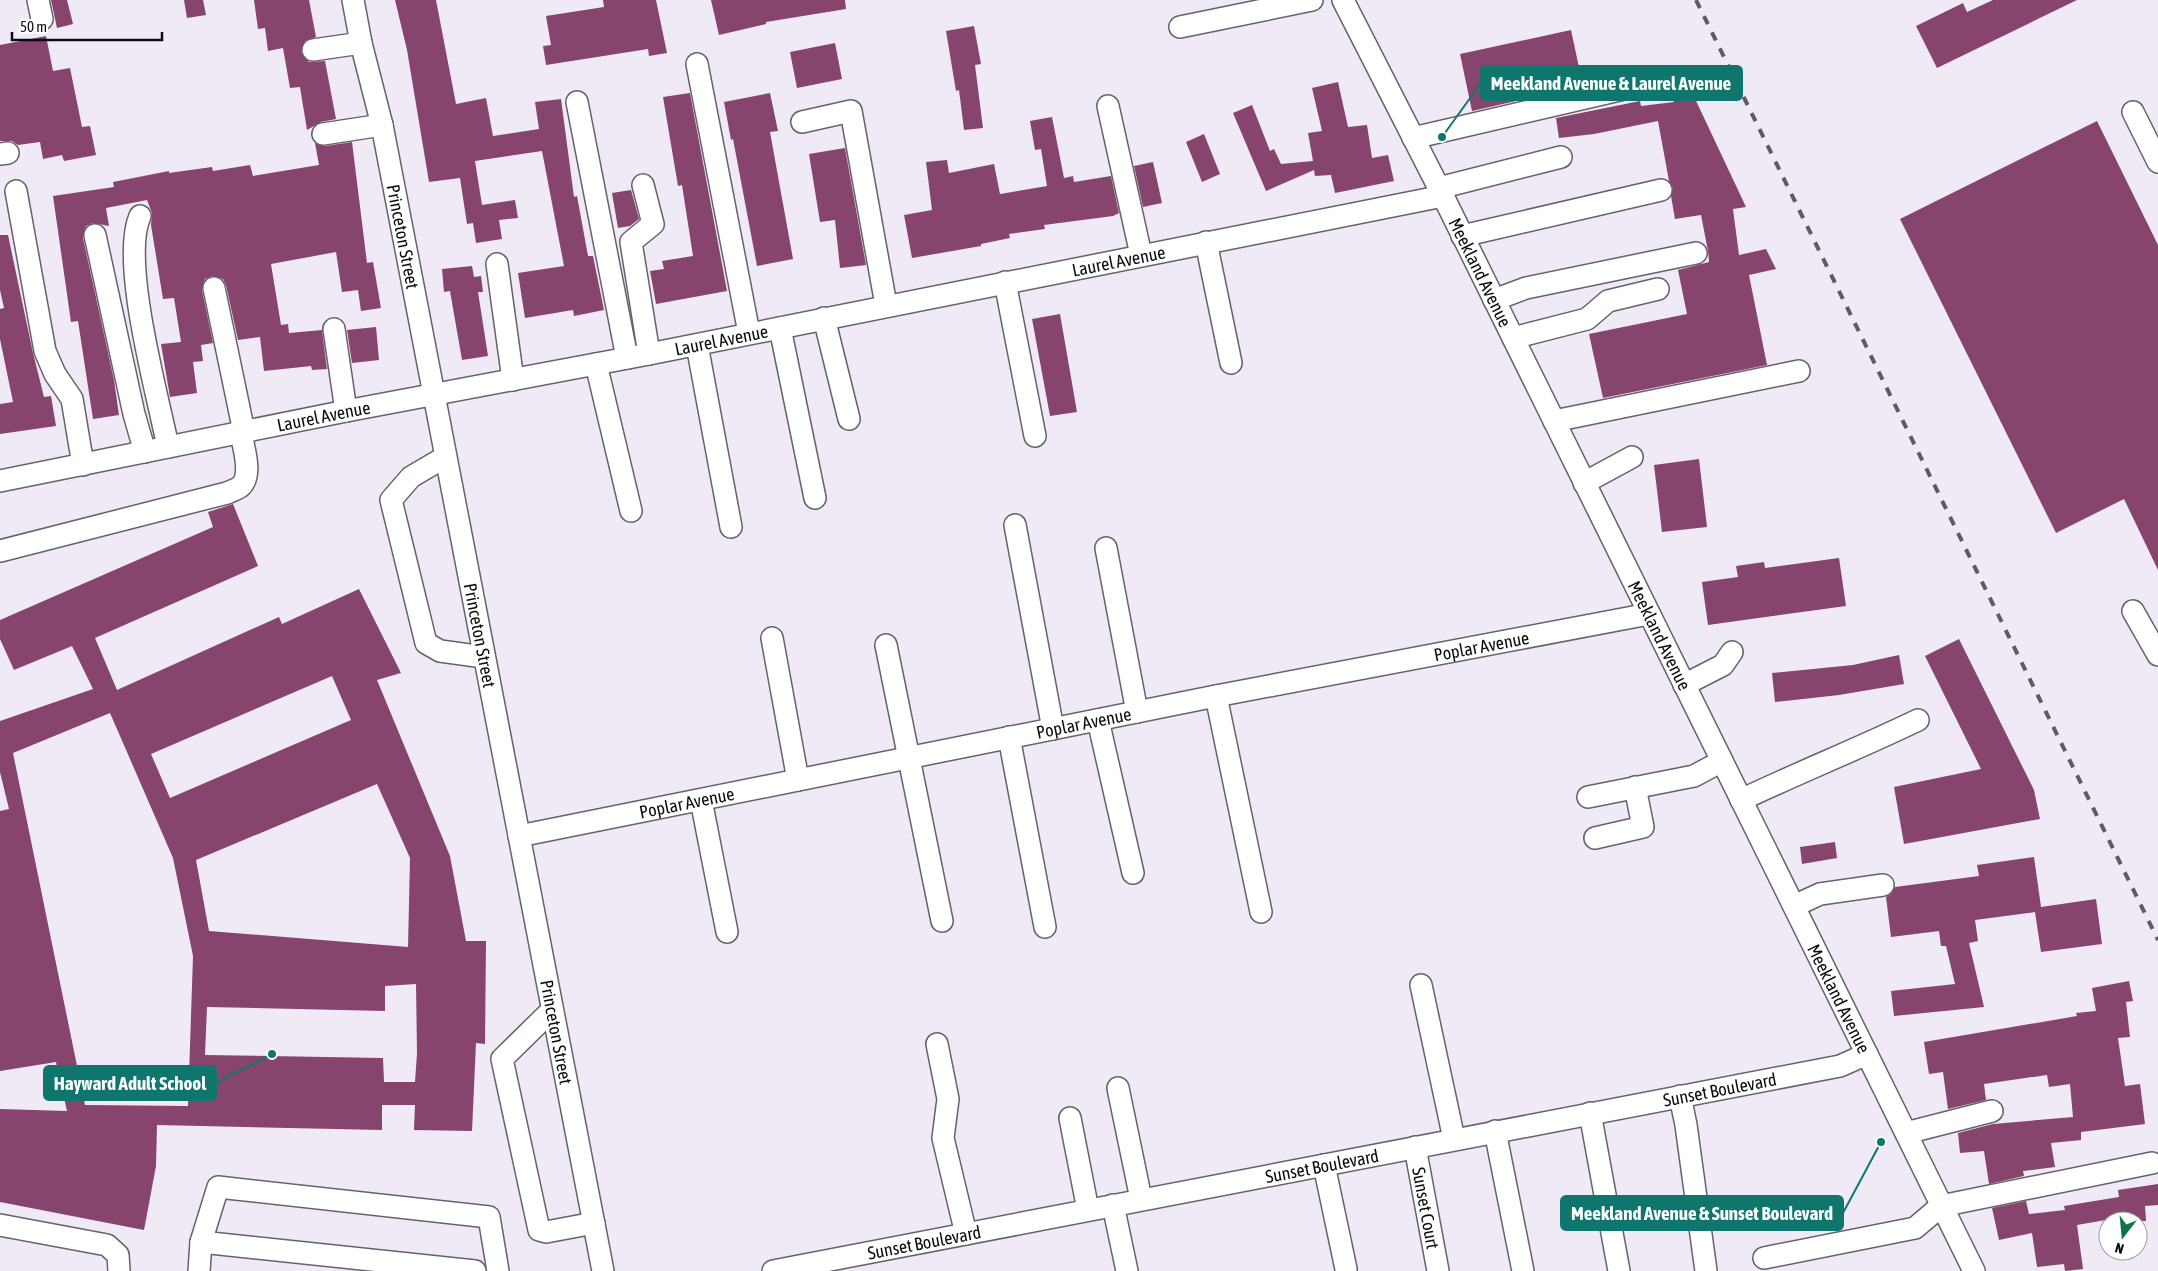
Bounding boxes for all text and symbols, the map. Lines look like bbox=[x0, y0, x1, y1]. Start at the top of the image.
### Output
scale bar bbox=[12, 10, 162, 42]
text: 50 m bbox=[20, 18, 47, 35]
callout: Meekland Avenue & Laurel Avenue bbox=[1481, 66, 1742, 100]
text: Meekland Avenue & Laurel Avenue bbox=[1491, 72, 1732, 94]
street label: Princeton Street bbox=[383, 182, 424, 291]
street label: Meekland Avenue bbox=[1445, 214, 1516, 330]
street label: Laurel Avenue bbox=[1070, 241, 1167, 280]
street label: Laurel Avenue bbox=[673, 320, 770, 359]
street label: Laurel Avenue bbox=[275, 396, 372, 435]
street label: Meekland Avenue bbox=[1624, 577, 1696, 693]
street label: Princeton Street bbox=[460, 581, 501, 689]
street label: Poplar Avenue bbox=[1432, 626, 1531, 665]
street label: Poplar Avenue bbox=[1034, 703, 1133, 742]
street label: Poplar Avenue bbox=[637, 783, 736, 822]
street label: Meekland Avenue bbox=[1804, 940, 1875, 1056]
street label: Princeton Street bbox=[537, 978, 577, 1086]
callout: Hayward Adult School bbox=[44, 1066, 216, 1100]
street label: Sunset Boulevard bbox=[1661, 1068, 1778, 1110]
text: Hayward Adult School bbox=[54, 1072, 207, 1094]
street label: Sunset Boulevard bbox=[1264, 1144, 1380, 1187]
street label: Sunset Court bbox=[1408, 1165, 1444, 1251]
callout: Meekland Avenue & Sunset Boulevard bbox=[1561, 1196, 1843, 1230]
text: Meekland Avenue & Sunset Boulevard bbox=[1571, 1202, 1833, 1224]
north arrow bbox=[2098, 1211, 2148, 1261]
street label: Sunset Boulevard bbox=[866, 1221, 983, 1263]
text: N bbox=[2113, 1240, 2126, 1257]

